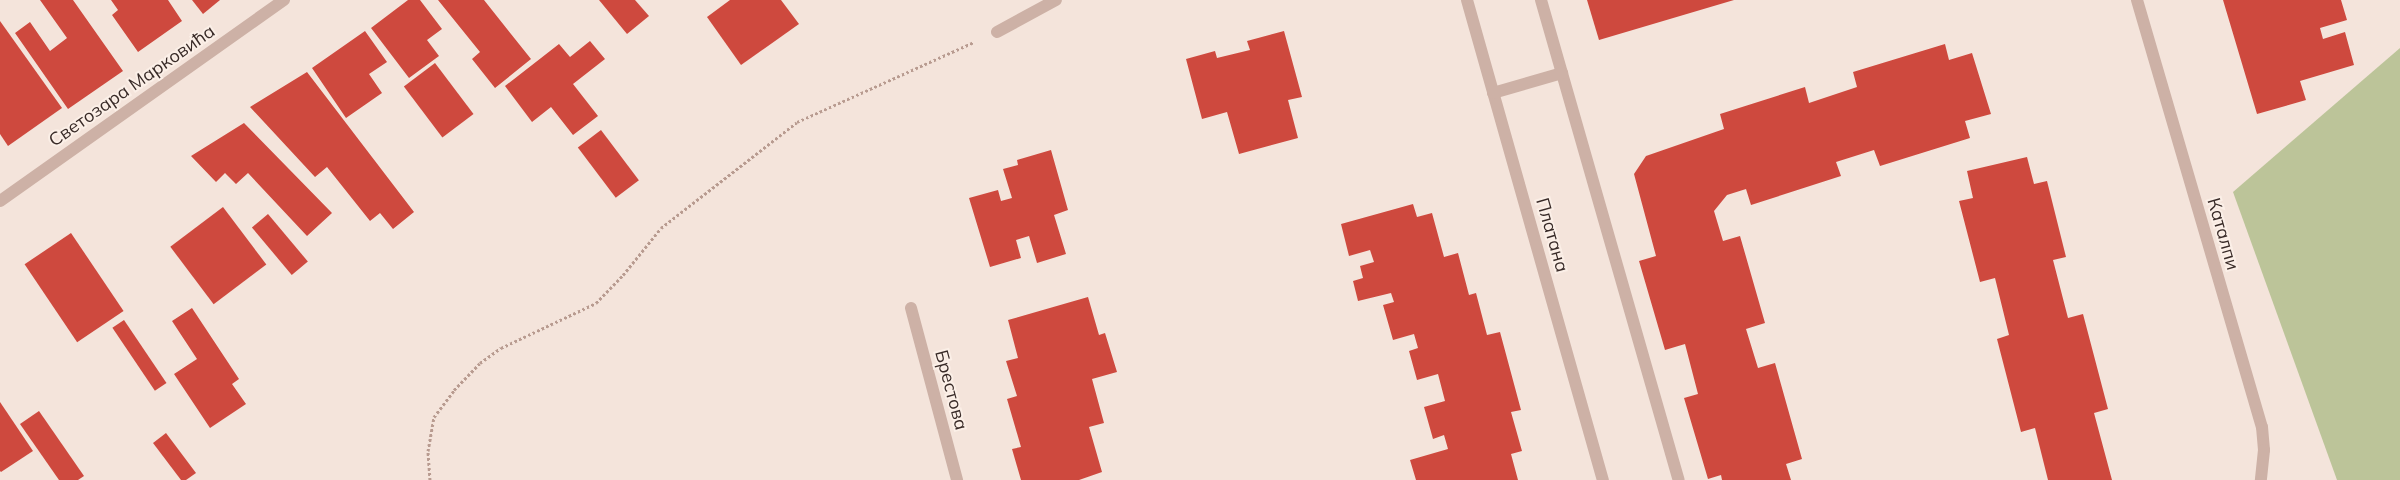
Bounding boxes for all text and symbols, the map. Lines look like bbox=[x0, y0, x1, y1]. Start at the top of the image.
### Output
street label: Светозара Марковића bbox=[45, 20, 219, 152]
street label: Платана bbox=[1531, 195, 1573, 275]
street label: Каталпи bbox=[2202, 195, 2244, 273]
street label: Брестова bbox=[930, 348, 972, 432]

